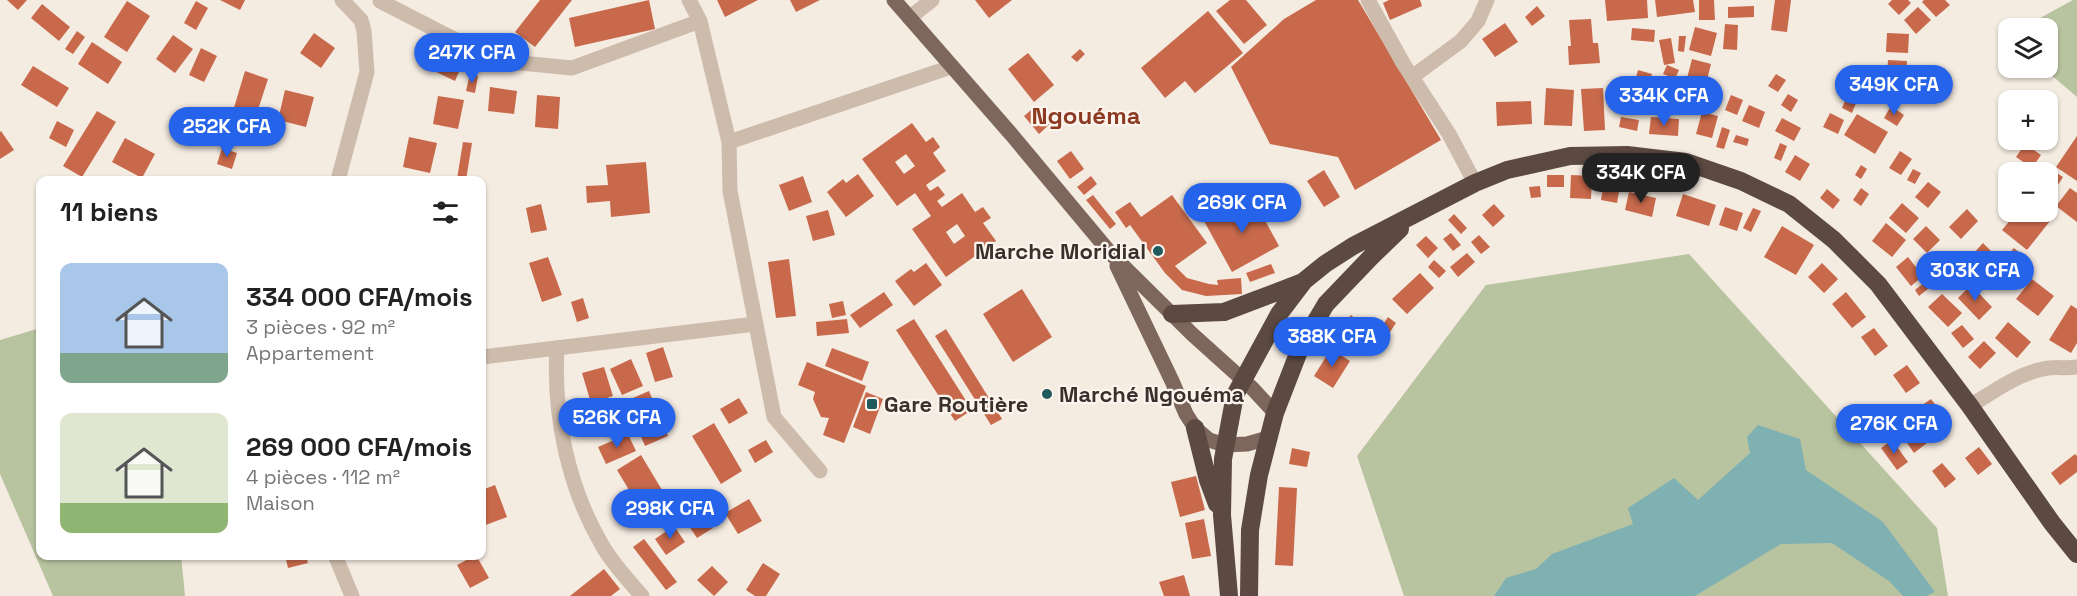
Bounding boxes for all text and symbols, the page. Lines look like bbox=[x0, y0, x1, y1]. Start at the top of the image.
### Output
map controls bbox=[1998, 18, 2058, 222]
button: layers bbox=[1998, 18, 2058, 78]
pin: 247K CFA bbox=[410, 33, 534, 84]
text: 247K CFA bbox=[428, 39, 516, 65]
pin: 349K CFA bbox=[1832, 65, 1956, 116]
text: 349K CFA bbox=[1849, 71, 1939, 97]
pin: 334K CFA bbox=[1602, 76, 1726, 127]
text: 334K CFA bbox=[1619, 82, 1709, 108]
button: + bbox=[1998, 90, 2058, 150]
district label: Ngouéma bbox=[1031, 100, 1141, 131]
pin: 252K CFA bbox=[165, 107, 289, 158]
text: 252K CFA bbox=[183, 113, 271, 139]
pin: 334K CFA bbox=[1579, 153, 1703, 204]
text: 334K CFA bbox=[1596, 159, 1686, 185]
button: − bbox=[1998, 162, 2058, 222]
pin: 269K CFA bbox=[1180, 183, 1304, 234]
text: 269K CFA bbox=[1197, 189, 1287, 215]
text: 11 biens bbox=[60, 195, 158, 229]
icon: filters bbox=[429, 196, 462, 229]
place label: Marche Moridial bbox=[975, 237, 1146, 265]
marker: Marche Moridial bbox=[1151, 244, 1165, 258]
pin: 303K CFA bbox=[1913, 251, 2037, 302]
text: 303K CFA bbox=[1930, 257, 2020, 283]
text: 334 000 CFA/mois bbox=[246, 280, 473, 314]
icon: home bbox=[108, 287, 180, 359]
text: 3 pièces · 92 m² bbox=[246, 314, 395, 340]
pin: 388K CFA bbox=[1270, 317, 1394, 368]
text: 388K CFA bbox=[1287, 323, 1377, 349]
text: Appartement bbox=[246, 340, 374, 366]
place label: Marché Ngouéma bbox=[1059, 380, 1244, 408]
marker: Marché Ngouéma bbox=[1040, 387, 1054, 401]
place label: Gare Routière bbox=[884, 390, 1028, 418]
marker: Gare Routière bbox=[865, 397, 879, 411]
pin: 526K CFA bbox=[555, 398, 679, 449]
text: 526K CFA bbox=[572, 404, 662, 430]
pin: 276K CFA bbox=[1832, 404, 1956, 455]
text: 276K CFA bbox=[1850, 410, 1938, 436]
text: 269 000 CFA/mois bbox=[246, 430, 472, 464]
icon: home bbox=[108, 437, 180, 509]
text: 4 pièces · 112 m² bbox=[246, 464, 400, 490]
pin: 298K CFA bbox=[608, 489, 732, 540]
text: Maison bbox=[246, 490, 315, 516]
text: 298K CFA bbox=[625, 495, 715, 521]

